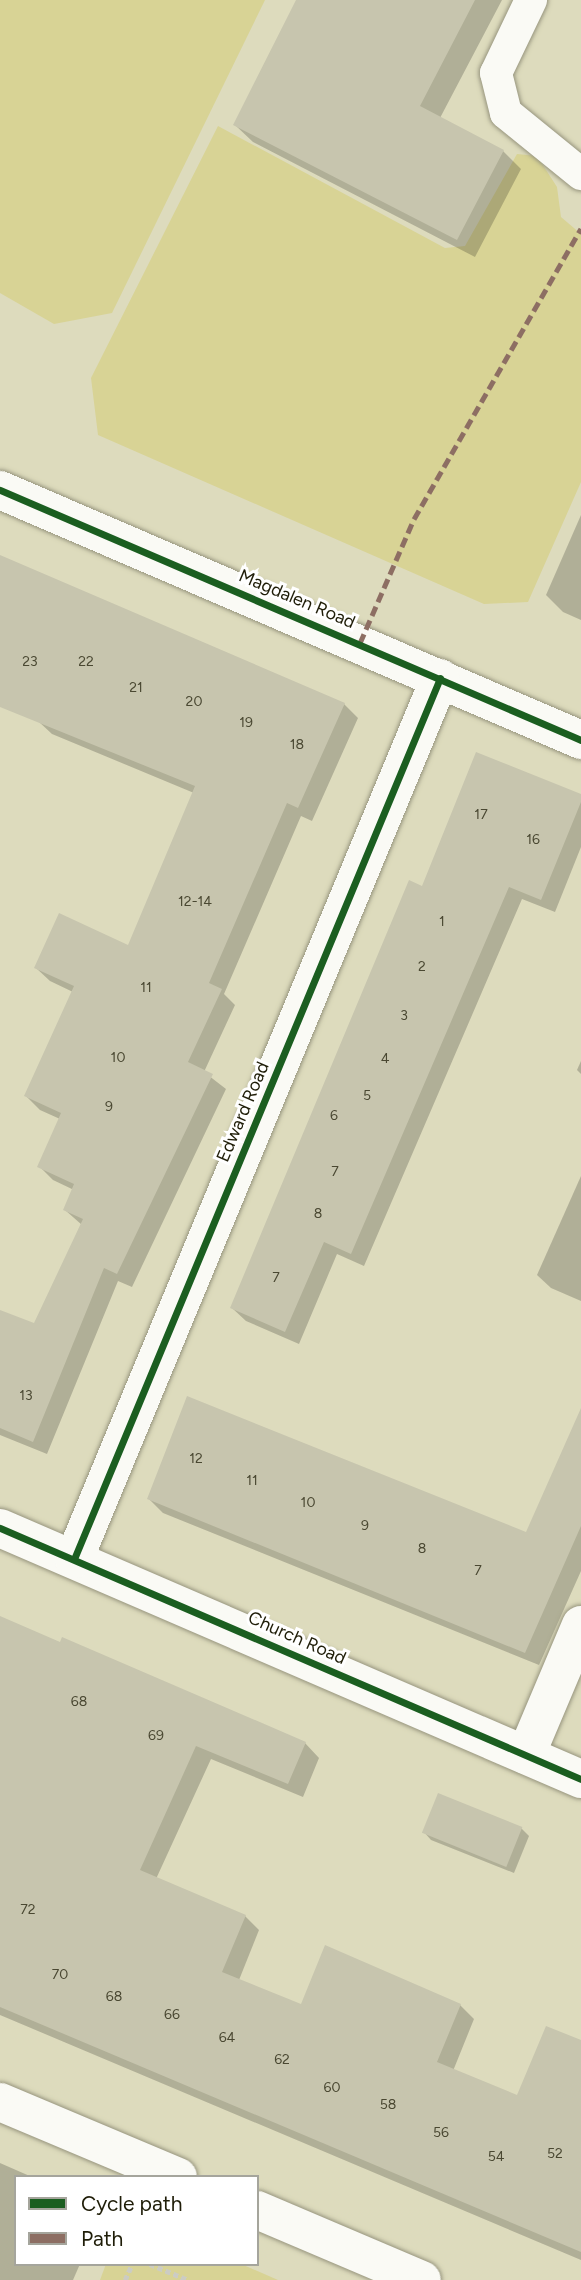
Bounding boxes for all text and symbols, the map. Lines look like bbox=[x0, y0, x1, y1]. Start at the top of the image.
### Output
street label: Magdalen Road bbox=[236, 565, 358, 633]
house number: 23 bbox=[22, 654, 38, 670]
house number: 22 bbox=[78, 654, 94, 670]
house number: 21 bbox=[129, 680, 143, 696]
house number: 20 bbox=[186, 694, 202, 710]
house number: 19 bbox=[239, 715, 253, 731]
house number: 18 bbox=[290, 737, 304, 753]
house number: 17 bbox=[474, 807, 488, 823]
house number: 16 bbox=[526, 832, 540, 848]
house number: 12-14 bbox=[178, 894, 212, 910]
house number: 1 bbox=[439, 914, 445, 930]
house number: 2 bbox=[418, 959, 426, 975]
house number: 11 bbox=[140, 980, 152, 996]
house number: 3 bbox=[400, 1008, 408, 1024]
house number: 10 bbox=[111, 1050, 125, 1066]
house number: 4 bbox=[381, 1051, 389, 1067]
street label: Edward Road bbox=[212, 1059, 274, 1165]
house number: 5 bbox=[363, 1088, 371, 1104]
house number: 9 bbox=[105, 1099, 113, 1115]
house number: 6 bbox=[330, 1108, 338, 1124]
house number: 7 bbox=[331, 1164, 339, 1180]
house number: 8 bbox=[314, 1206, 322, 1222]
house number: 7 bbox=[272, 1270, 280, 1286]
house number: 13 bbox=[19, 1388, 33, 1404]
house number: 12 bbox=[189, 1451, 203, 1467]
house number: 11 bbox=[246, 1473, 258, 1489]
house number: 10 bbox=[301, 1495, 315, 1511]
house number: 9 bbox=[361, 1518, 369, 1534]
house number: 8 bbox=[418, 1541, 426, 1557]
house number: 7 bbox=[474, 1563, 482, 1579]
street label: Church Road bbox=[245, 1607, 349, 1669]
house number: 68 bbox=[71, 1694, 87, 1710]
house number: 69 bbox=[148, 1728, 164, 1744]
house number: 72 bbox=[20, 1902, 36, 1918]
house number: 70 bbox=[52, 1967, 68, 1983]
house number: 68 bbox=[106, 1989, 122, 2005]
house number: 66 bbox=[164, 2007, 180, 2023]
house number: 64 bbox=[219, 2030, 235, 2046]
house number: 62 bbox=[274, 2052, 290, 2068]
house number: 60 bbox=[324, 2080, 340, 2096]
house number: 58 bbox=[380, 2097, 396, 2113]
house number: 56 bbox=[433, 2125, 449, 2141]
house number: 52 bbox=[547, 2146, 563, 2162]
house number: 54 bbox=[488, 2149, 504, 2165]
legend bbox=[14, 2175, 259, 2266]
text: Cycle path bbox=[81, 2191, 182, 2216]
text: Path bbox=[81, 2226, 123, 2251]

